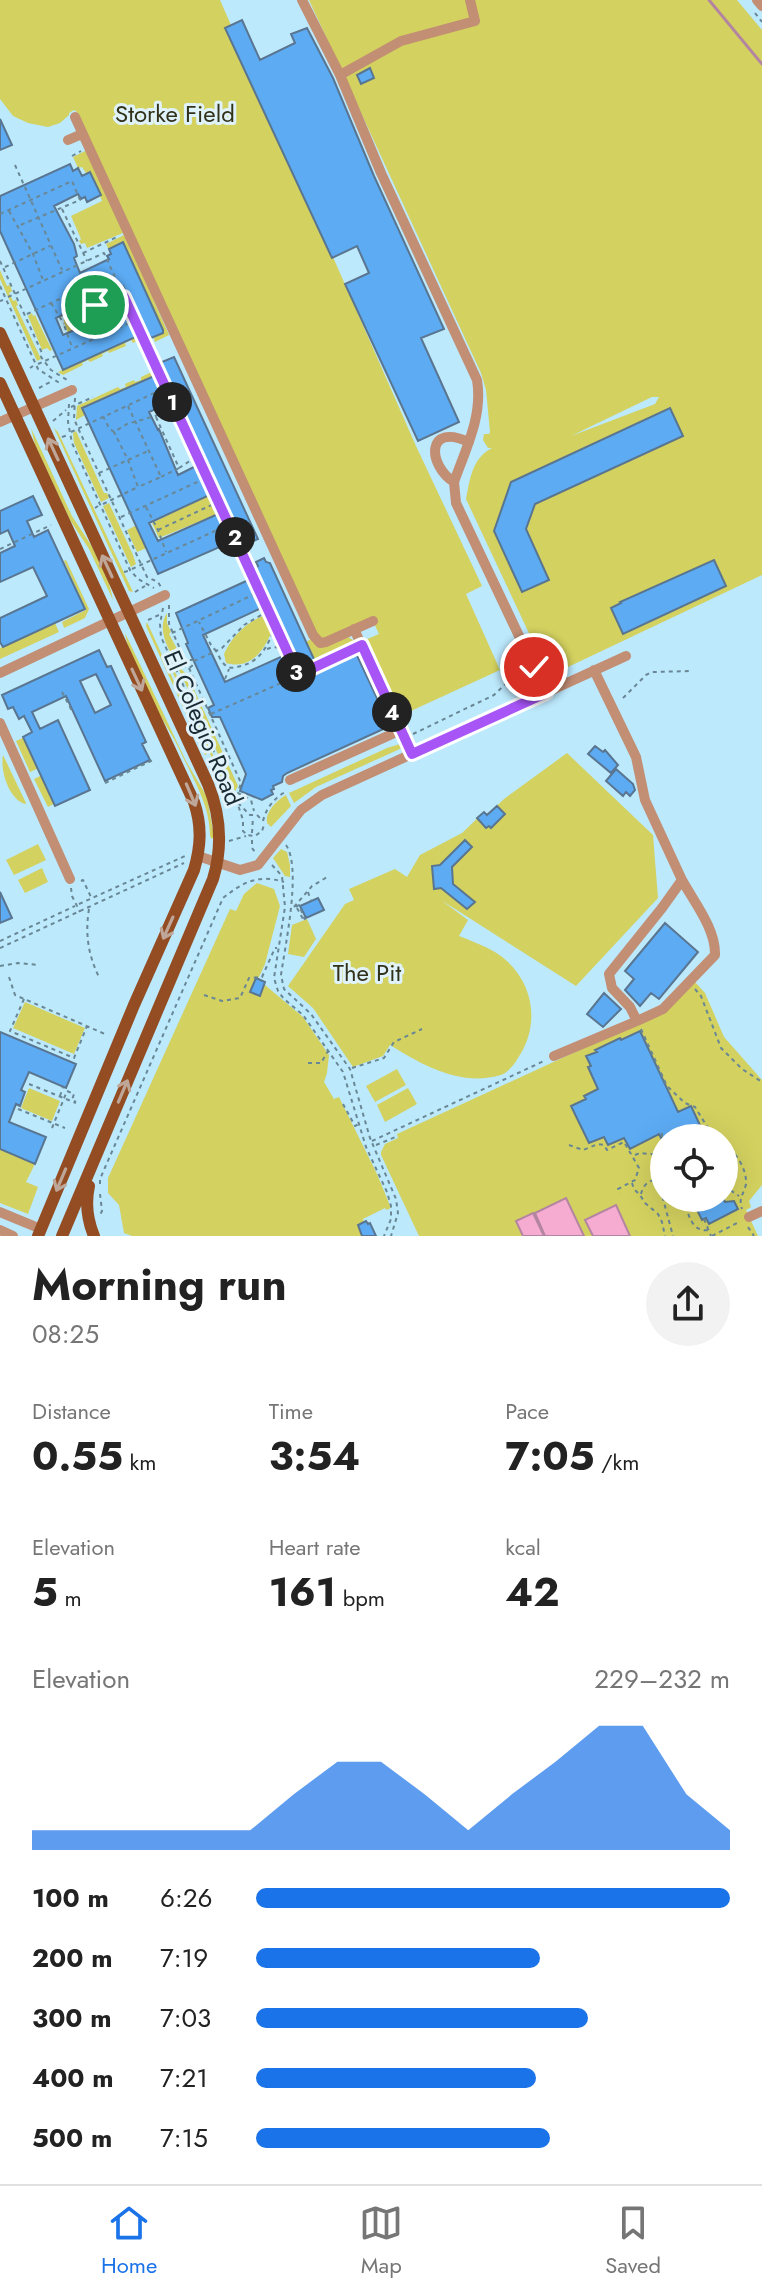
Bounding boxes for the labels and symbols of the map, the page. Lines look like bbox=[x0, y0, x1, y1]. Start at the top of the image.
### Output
park label: Storke Field bbox=[115, 96, 235, 131]
pin bbox=[61, 271, 129, 339]
pin: 1 bbox=[152, 382, 192, 422]
one-way arrow bbox=[45, 438, 60, 462]
pin: 2 bbox=[215, 517, 255, 557]
one-way arrow bbox=[99, 555, 114, 579]
pin bbox=[500, 633, 568, 701]
street label: El Colegio Road bbox=[155, 645, 252, 811]
pin: 3 bbox=[276, 652, 316, 692]
one-way arrow bbox=[130, 668, 145, 692]
pin: 4 bbox=[372, 692, 412, 732]
one-way arrow bbox=[184, 783, 199, 807]
one-way arrow bbox=[160, 915, 175, 939]
park label: The Pit bbox=[333, 955, 401, 990]
one-way arrow bbox=[116, 1079, 131, 1104]
one-way arrow bbox=[53, 1167, 68, 1192]

